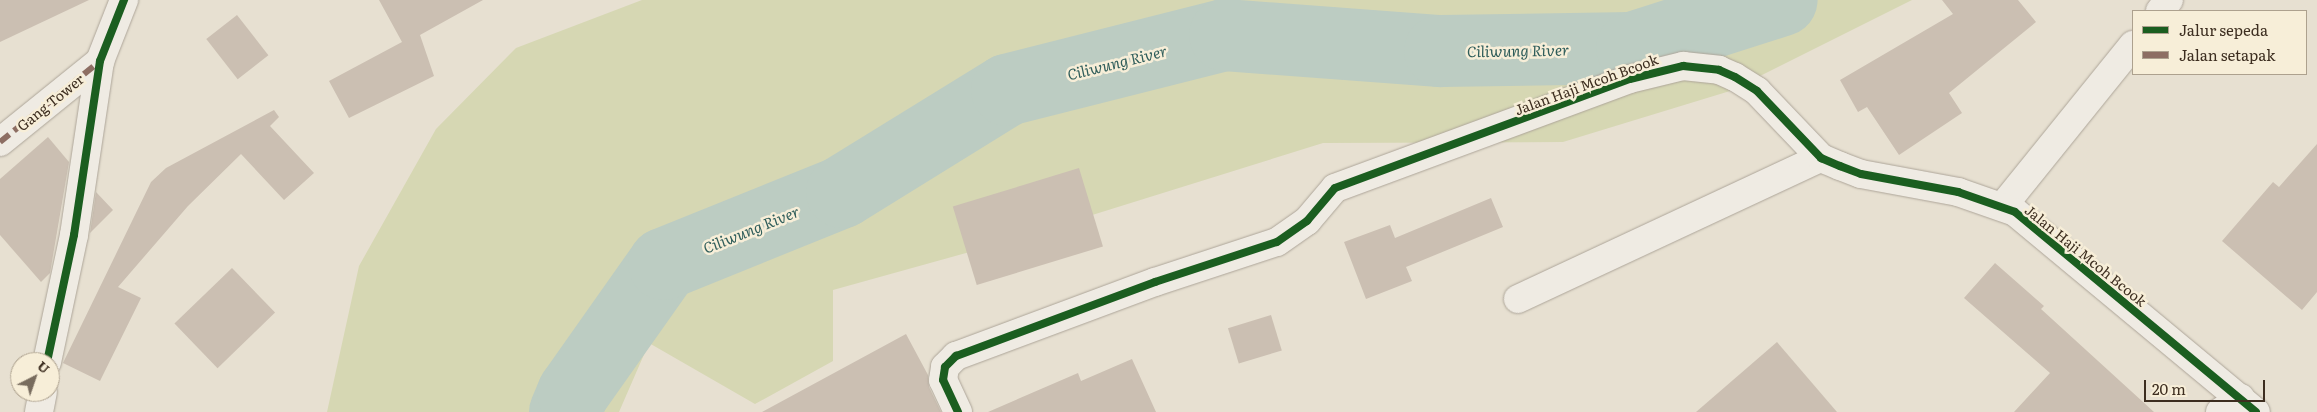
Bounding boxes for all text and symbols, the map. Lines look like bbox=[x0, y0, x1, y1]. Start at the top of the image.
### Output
legend bbox=[2132, 10, 2307, 75]
text: Jalur sepeda bbox=[2179, 18, 2268, 41]
water label: Ciliwung River bbox=[1467, 40, 1569, 60]
water label: Ciliwung River bbox=[1065, 41, 1169, 83]
text: Jalan setapak bbox=[2179, 43, 2275, 66]
street label: Jalan Haji Mcoh Bcook bbox=[1512, 50, 1660, 118]
street label: Gang Tower bbox=[13, 70, 87, 134]
street label: Jalan Haji Mcoh Bcook bbox=[2022, 201, 2150, 309]
water label: Ciliwung River bbox=[700, 202, 802, 256]
north arrow bbox=[10, 352, 60, 402]
text: U bbox=[33, 355, 55, 378]
scale bar bbox=[2147, 370, 2268, 402]
text: 20 m bbox=[2152, 377, 2186, 400]

